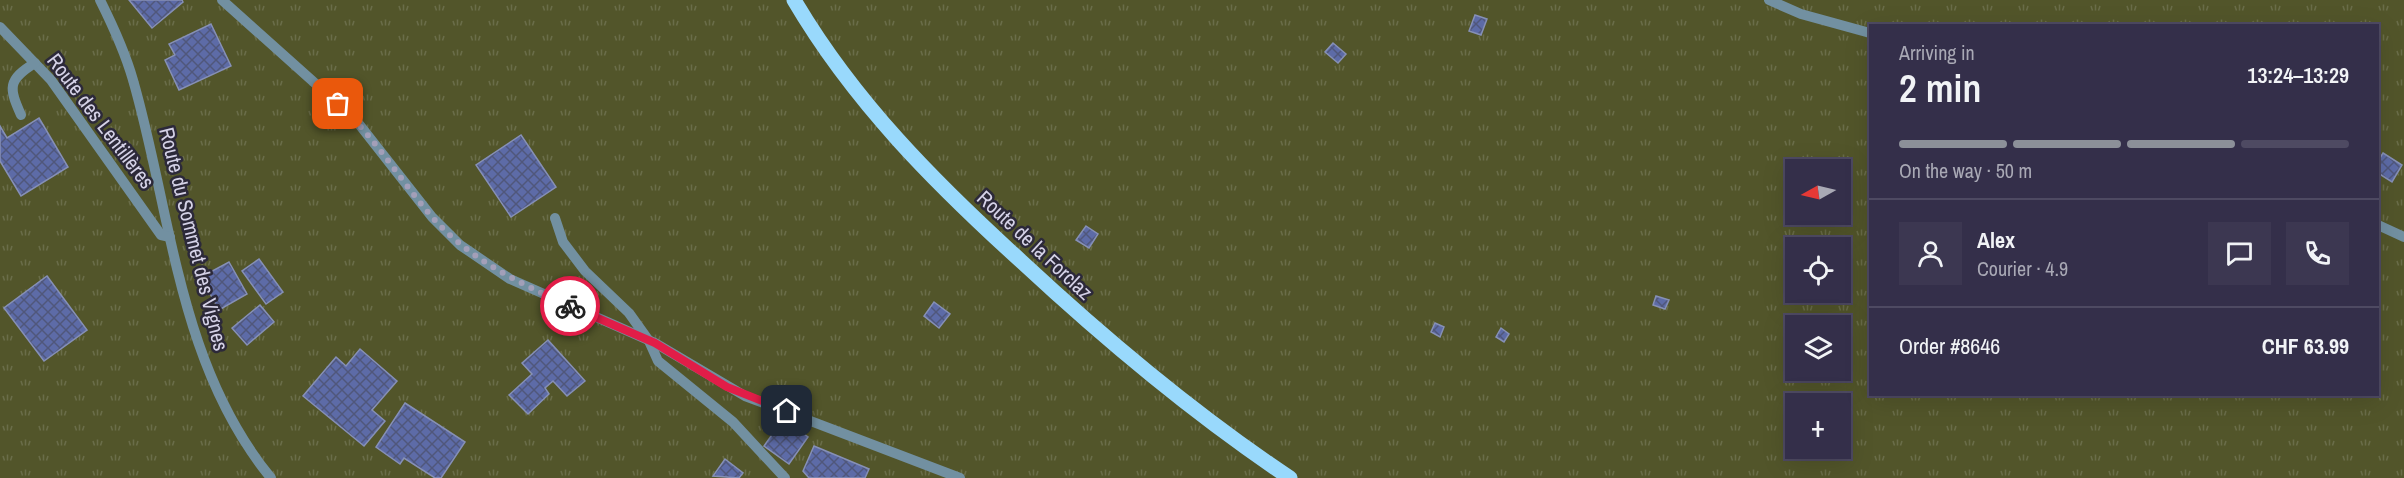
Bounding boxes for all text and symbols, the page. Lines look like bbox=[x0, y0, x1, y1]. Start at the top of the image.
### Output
text: Arriving in bbox=[1899, 39, 1975, 66]
street label: Route des Lentillères bbox=[40, 47, 162, 195]
text: 13:24–13:29 bbox=[2247, 60, 2349, 90]
text: 2 min bbox=[1899, 62, 1981, 114]
pin bbox=[312, 78, 363, 129]
icon: bag bbox=[321, 87, 354, 120]
street label: Route du Sommet des Vignes bbox=[152, 124, 236, 354]
text: On the way · 50 m bbox=[1899, 157, 2032, 184]
north arrow bbox=[1785, 159, 1851, 225]
map controls bbox=[1785, 159, 1851, 459]
street label: Route de la Forclaz bbox=[971, 184, 1099, 306]
button: person bbox=[1899, 222, 1962, 285]
button: chat bbox=[2208, 222, 2271, 285]
button: phone bbox=[2286, 222, 2349, 285]
text: Alex bbox=[1977, 225, 2015, 255]
button: locate bbox=[1785, 237, 1851, 303]
text: Courier · 4.9 bbox=[1977, 255, 2068, 282]
courier bbox=[540, 276, 600, 336]
icon: bike bbox=[554, 290, 587, 323]
button: layers bbox=[1785, 315, 1851, 381]
text: Order #8646 bbox=[1899, 331, 2000, 361]
text: CHF 63.99 bbox=[2262, 331, 2349, 361]
pin bbox=[761, 385, 812, 436]
button: + bbox=[1785, 393, 1851, 459]
icon: home bbox=[770, 394, 803, 427]

